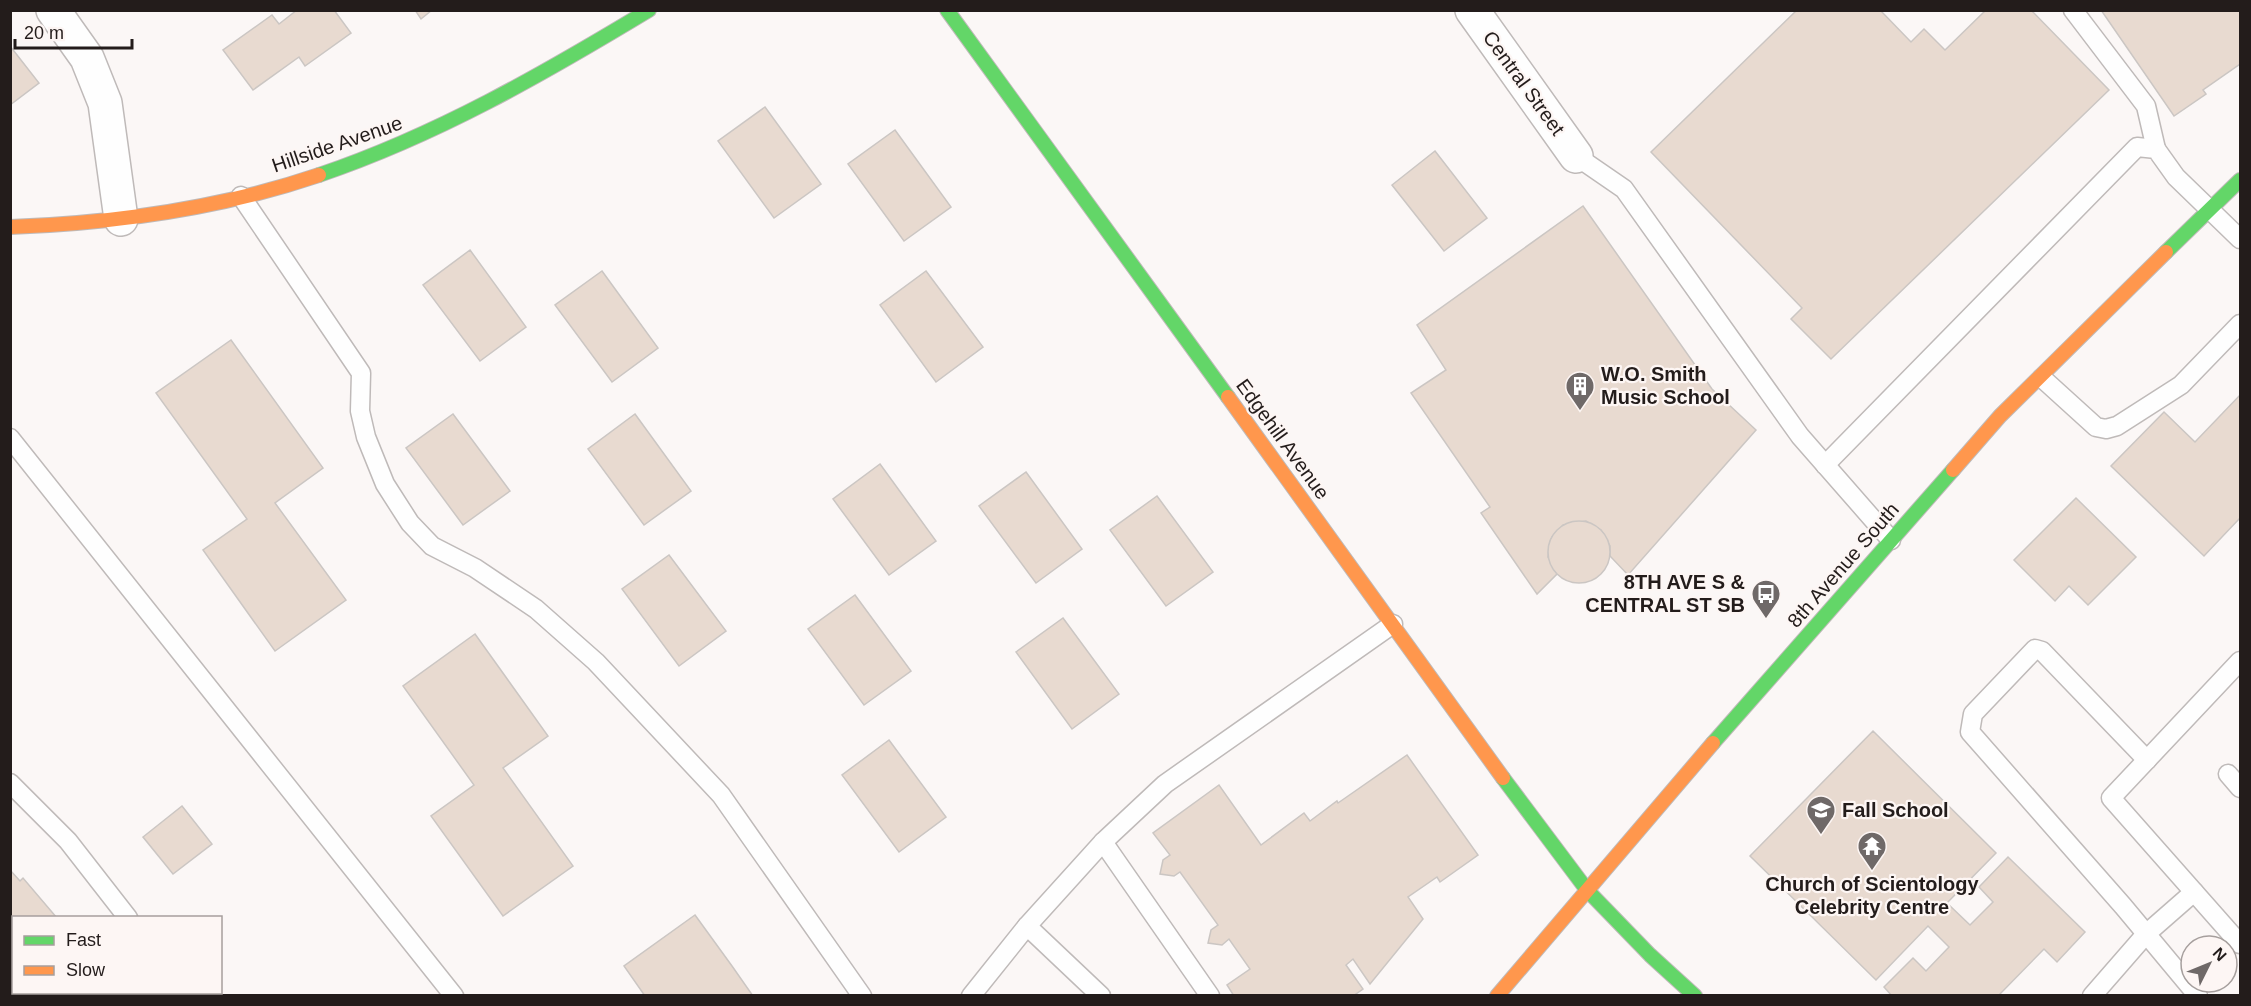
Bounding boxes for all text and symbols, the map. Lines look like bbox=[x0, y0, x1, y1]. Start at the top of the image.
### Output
scale bar bbox=[15, 12, 132, 50]
text: 20 m bbox=[24, 23, 64, 43]
street label: Central Street bbox=[1479, 27, 1569, 140]
street label: Hillside Avenue bbox=[269, 111, 405, 177]
place label: W.O. Smith Music School bbox=[1601, 363, 1730, 408]
building icon: W.O. Smith Music School bbox=[1564, 370, 1596, 412]
street label: Edgehill Avenue bbox=[1232, 375, 1334, 503]
street label: 8th Avenue South bbox=[1783, 498, 1903, 632]
place label: 8TH AVE S & CENTRAL ST SB bbox=[1585, 571, 1745, 616]
bus stop icon: 8TH AVE S & CENTRAL ST SB bbox=[1750, 578, 1782, 620]
school or university icon: Fall School bbox=[1805, 794, 1837, 836]
place label: Fall School bbox=[1842, 799, 1949, 821]
temple icon: Church of Scientology Celebrity Centre bbox=[1856, 830, 1888, 872]
place label: Church of Scientology Celebrity Centre bbox=[1765, 873, 1980, 918]
legend bbox=[12, 916, 222, 994]
text: Fast bbox=[66, 930, 101, 950]
north arrow bbox=[2179, 934, 2239, 994]
text: N bbox=[2209, 944, 2230, 964]
text: Slow bbox=[66, 960, 106, 980]

